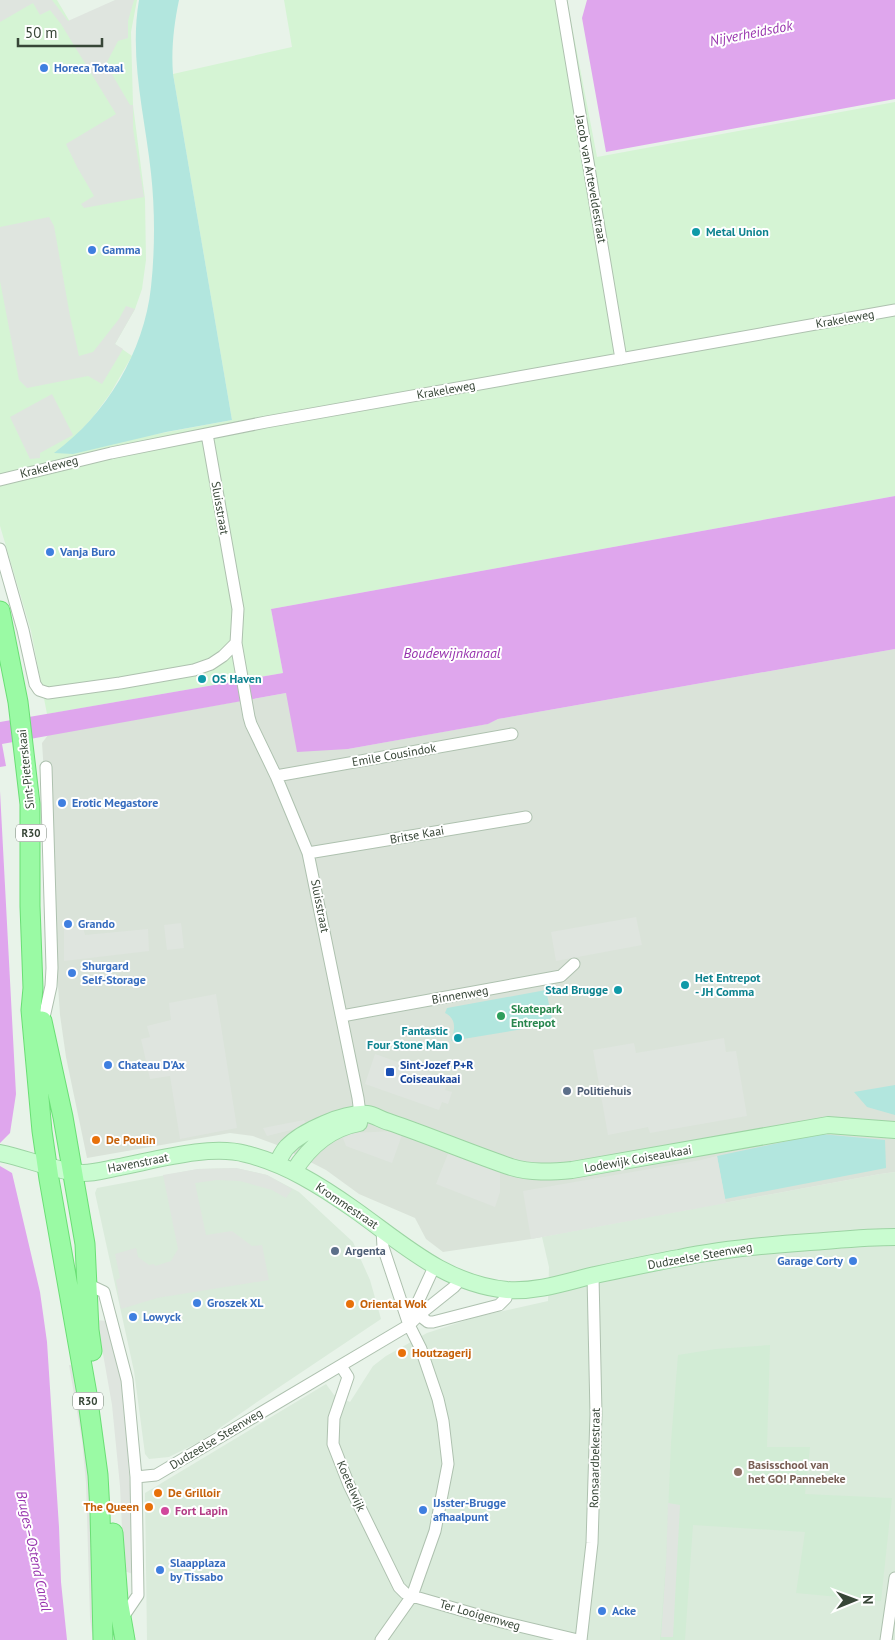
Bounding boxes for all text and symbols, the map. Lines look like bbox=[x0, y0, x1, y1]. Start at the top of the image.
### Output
scale bar bbox=[18, 15, 101, 47]
water label: Nijverheidsdok bbox=[708, 16, 795, 50]
text: 50 m bbox=[25, 23, 58, 42]
place label: Horeca Totaal bbox=[54, 60, 124, 75]
marker: Horeca Totaal bbox=[38, 62, 50, 74]
street label: Jacob van Arteveldestraat bbox=[573, 113, 610, 244]
place label: Metal Union bbox=[706, 224, 769, 239]
marker: Metal Union bbox=[690, 226, 702, 238]
place label: Gamma bbox=[102, 242, 141, 257]
marker: Gamma bbox=[86, 244, 98, 256]
street label: Krakeleweg bbox=[814, 306, 875, 331]
street label: Krakeleweg bbox=[415, 377, 476, 402]
street label: Krakeleweg bbox=[18, 452, 79, 481]
street label: Sluisstraat bbox=[208, 480, 233, 536]
place label: Vanja Buro bbox=[59, 544, 116, 559]
marker: Vanja Buro bbox=[44, 546, 56, 558]
water label: Boudewijnkanaal bbox=[403, 644, 501, 662]
place label: OS Haven bbox=[212, 671, 261, 686]
marker: OS Haven bbox=[196, 673, 208, 685]
street label: Sint-Pieterskaai bbox=[14, 728, 37, 810]
street label: Emile Cousindok bbox=[351, 740, 437, 769]
place label: Erotic Megastore bbox=[72, 795, 158, 810]
marker: Erotic Megastore bbox=[56, 797, 68, 809]
street label: Britse Kaai bbox=[389, 822, 445, 847]
road number: R30 bbox=[16, 824, 46, 841]
street label: Sluisstraat bbox=[308, 878, 333, 934]
place label: Grando bbox=[78, 916, 115, 931]
marker: Grando bbox=[62, 918, 74, 930]
place label: Shurgard Self-Storage bbox=[82, 958, 146, 987]
marker: Shurgard Self-Storage bbox=[66, 967, 78, 979]
place label: Het Entrepot - JH Comma bbox=[695, 970, 761, 999]
marker: Het Entrepot - JH Comma bbox=[679, 979, 691, 991]
street label: Binnenweg bbox=[430, 982, 489, 1007]
place label: Stad Brugge bbox=[545, 982, 608, 997]
marker: Stad Brugge bbox=[612, 984, 624, 996]
place label: Skatepark Entrepot bbox=[511, 1001, 562, 1030]
marker: Skatepark Entrepot bbox=[495, 1010, 507, 1022]
place label: Fantastic Four Stone Man bbox=[367, 1023, 448, 1052]
marker: Fantastic Four Stone Man bbox=[452, 1032, 464, 1044]
place label: Chateau D'Ax bbox=[118, 1057, 185, 1072]
place label: Sint-Jozef P+R Coiseaukaai bbox=[400, 1057, 474, 1086]
marker: Chateau D'Ax bbox=[102, 1059, 114, 1071]
marker: Sint-Jozef P+R Coiseaukaai bbox=[384, 1066, 396, 1078]
place label: Politiehuis bbox=[577, 1083, 631, 1098]
marker: Politiehuis bbox=[561, 1085, 573, 1097]
place label: De Poulin bbox=[106, 1132, 156, 1147]
marker: De Poulin bbox=[90, 1134, 102, 1146]
street label: Lodewijk Coiseaukaai bbox=[583, 1142, 693, 1175]
street label: Havenstraat bbox=[106, 1149, 170, 1176]
street label: Krommestraat bbox=[313, 1179, 381, 1232]
street label: Dudzeelse Steenweg bbox=[646, 1239, 753, 1272]
place label: Argenta bbox=[345, 1243, 386, 1258]
marker: Argenta bbox=[329, 1245, 341, 1257]
place label: Garage Corty bbox=[777, 1253, 843, 1268]
marker: Garage Corty bbox=[847, 1255, 859, 1267]
place label: Groszek XL bbox=[207, 1295, 264, 1310]
place label: Oriental Wok bbox=[360, 1296, 427, 1311]
marker: Groszek XL bbox=[191, 1297, 203, 1309]
marker: Oriental Wok bbox=[344, 1298, 356, 1310]
place label: Lowyck bbox=[143, 1309, 181, 1324]
marker: Lowyck bbox=[127, 1311, 139, 1323]
place label: Houtzagerij bbox=[412, 1345, 472, 1360]
marker: Houtzagerij bbox=[396, 1347, 408, 1359]
road number: R30 bbox=[73, 1392, 103, 1410]
street label: Dudzeelse Steenweg bbox=[166, 1405, 265, 1472]
street label: Ronsaardbekestraat bbox=[586, 1408, 603, 1508]
place label: Basisschool van het GO! Pannebeke bbox=[748, 1457, 846, 1486]
street label: Koetelwijk bbox=[334, 1458, 369, 1514]
marker: Basisschool van het GO! Pannebeke bbox=[732, 1466, 744, 1478]
place label: De Grilloir bbox=[168, 1485, 221, 1500]
marker: De Grilloir bbox=[152, 1487, 164, 1499]
water label: Bruges–Ostend Canal bbox=[12, 1489, 56, 1613]
place label: IJsster-Brugge afhaalpunt bbox=[433, 1495, 506, 1524]
place label: The Queen bbox=[83, 1499, 139, 1514]
marker: The Queen bbox=[143, 1501, 155, 1513]
place label: Fort Lapin bbox=[175, 1503, 228, 1518]
marker: IJsster-Brugge afhaalpunt bbox=[417, 1504, 429, 1516]
marker: Fort Lapin bbox=[159, 1505, 171, 1517]
place label: Slaapplaza by Tissabo bbox=[170, 1555, 226, 1584]
marker: Slaapplaza by Tissabo bbox=[154, 1564, 166, 1576]
north arrow bbox=[830, 1575, 880, 1625]
text: N bbox=[859, 1595, 877, 1605]
street label: Ter Looigemweg bbox=[438, 1596, 522, 1633]
place label: Acke bbox=[612, 1603, 636, 1618]
marker: Acke bbox=[596, 1605, 608, 1617]

